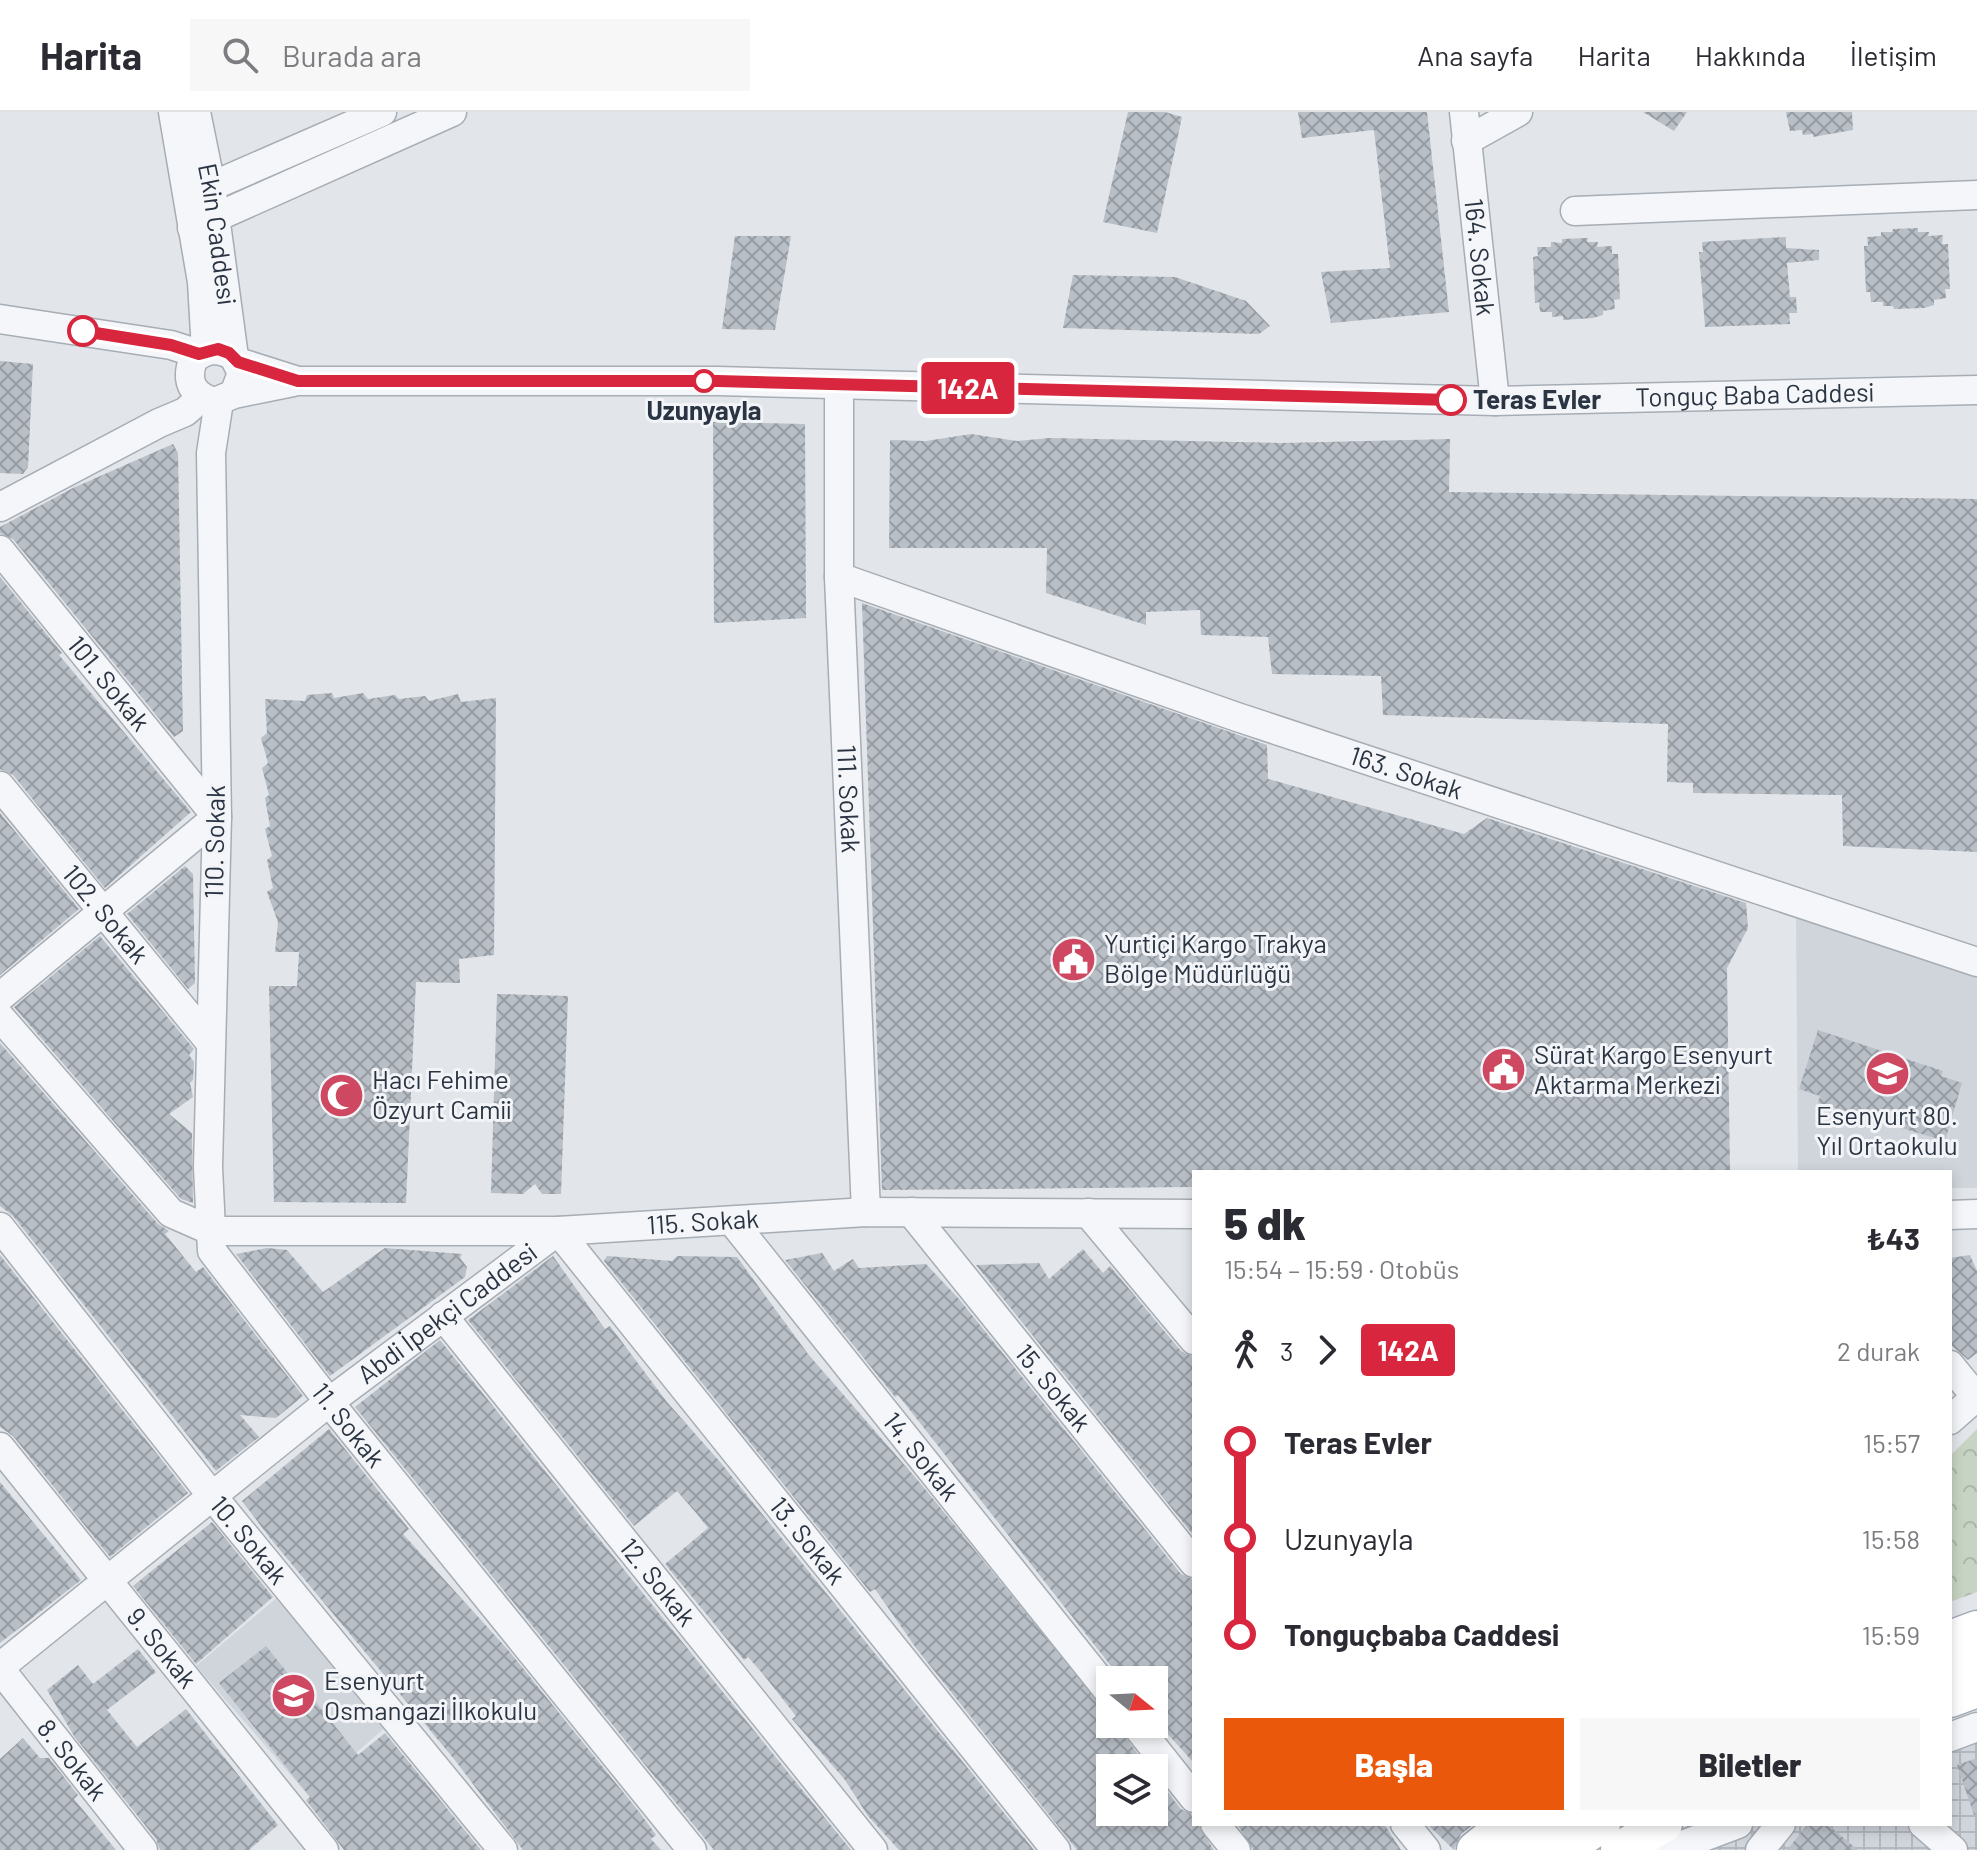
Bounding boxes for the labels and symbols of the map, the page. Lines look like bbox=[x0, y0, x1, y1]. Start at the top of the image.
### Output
street label: Ekin Caddesi bbox=[193, 160, 244, 307]
street label: 164. Sokak bbox=[1459, 197, 1503, 317]
unlabelled marker bbox=[68, 316, 98, 346]
line badge: 142A bbox=[912, 362, 1024, 414]
marker: Uzunyayla bbox=[693, 370, 715, 392]
street label: Tonguç Baba Caddesi bbox=[1635, 375, 1874, 412]
place label: Teras Evler bbox=[1473, 383, 1601, 414]
marker: Teras Evler bbox=[1436, 385, 1466, 415]
place label: Uzunyayla bbox=[646, 394, 762, 425]
street label: 101. Sokak bbox=[62, 629, 157, 736]
street label: 163. Sokak bbox=[1346, 738, 1467, 805]
street label: 111. Sokak bbox=[832, 744, 868, 854]
street label: 110. Sokak bbox=[197, 785, 230, 899]
street label: 102. Sokak bbox=[57, 858, 156, 969]
place label: Yurtiçi Kargo Trakya Bölge Müdürlüğü bbox=[1104, 927, 1327, 988]
public building icon: Yurtiçi Kargo Trakya Bölge Müdürlüğü bbox=[1049, 935, 1097, 983]
place label: Sürat Kargo Esenyurt Aktarma Merkezi bbox=[1534, 1038, 1773, 1099]
public building icon: Sürat Kargo Esenyurt Aktarma Merkezi bbox=[1479, 1046, 1527, 1094]
school or university icon: Esenyurt 80. Yıl Ortaokulu bbox=[1863, 1049, 1911, 1097]
place label: Hacı Fehime Özyurt Camii bbox=[372, 1063, 512, 1124]
mosque icon: Hacı Fehime Özyurt Camii bbox=[317, 1071, 365, 1119]
place label: Esenyurt 80. Yıl Ortaokulu bbox=[1816, 1099, 1958, 1160]
street label: 115. Sokak bbox=[646, 1202, 760, 1240]
street label: Abdi İpekçi Caddesi bbox=[351, 1236, 542, 1389]
street label: 15. Sokak bbox=[1010, 1337, 1099, 1437]
street label: 11. Sokak bbox=[306, 1376, 392, 1473]
street label: 14. Sokak bbox=[877, 1405, 967, 1506]
street label: 10. Sokak bbox=[205, 1489, 295, 1590]
street label: 13. Sokak bbox=[764, 1490, 853, 1590]
street label: 12. Sokak bbox=[614, 1531, 703, 1632]
street label: 9. Sokak bbox=[121, 1601, 205, 1694]
place label: Esenyurt Osmangazi İlkokulu bbox=[324, 1664, 537, 1725]
north arrow bbox=[1096, 1666, 1168, 1738]
school or university icon: Esenyurt Osmangazi İlkokulu bbox=[269, 1672, 317, 1720]
street label: 8. Sokak bbox=[32, 1712, 115, 1806]

